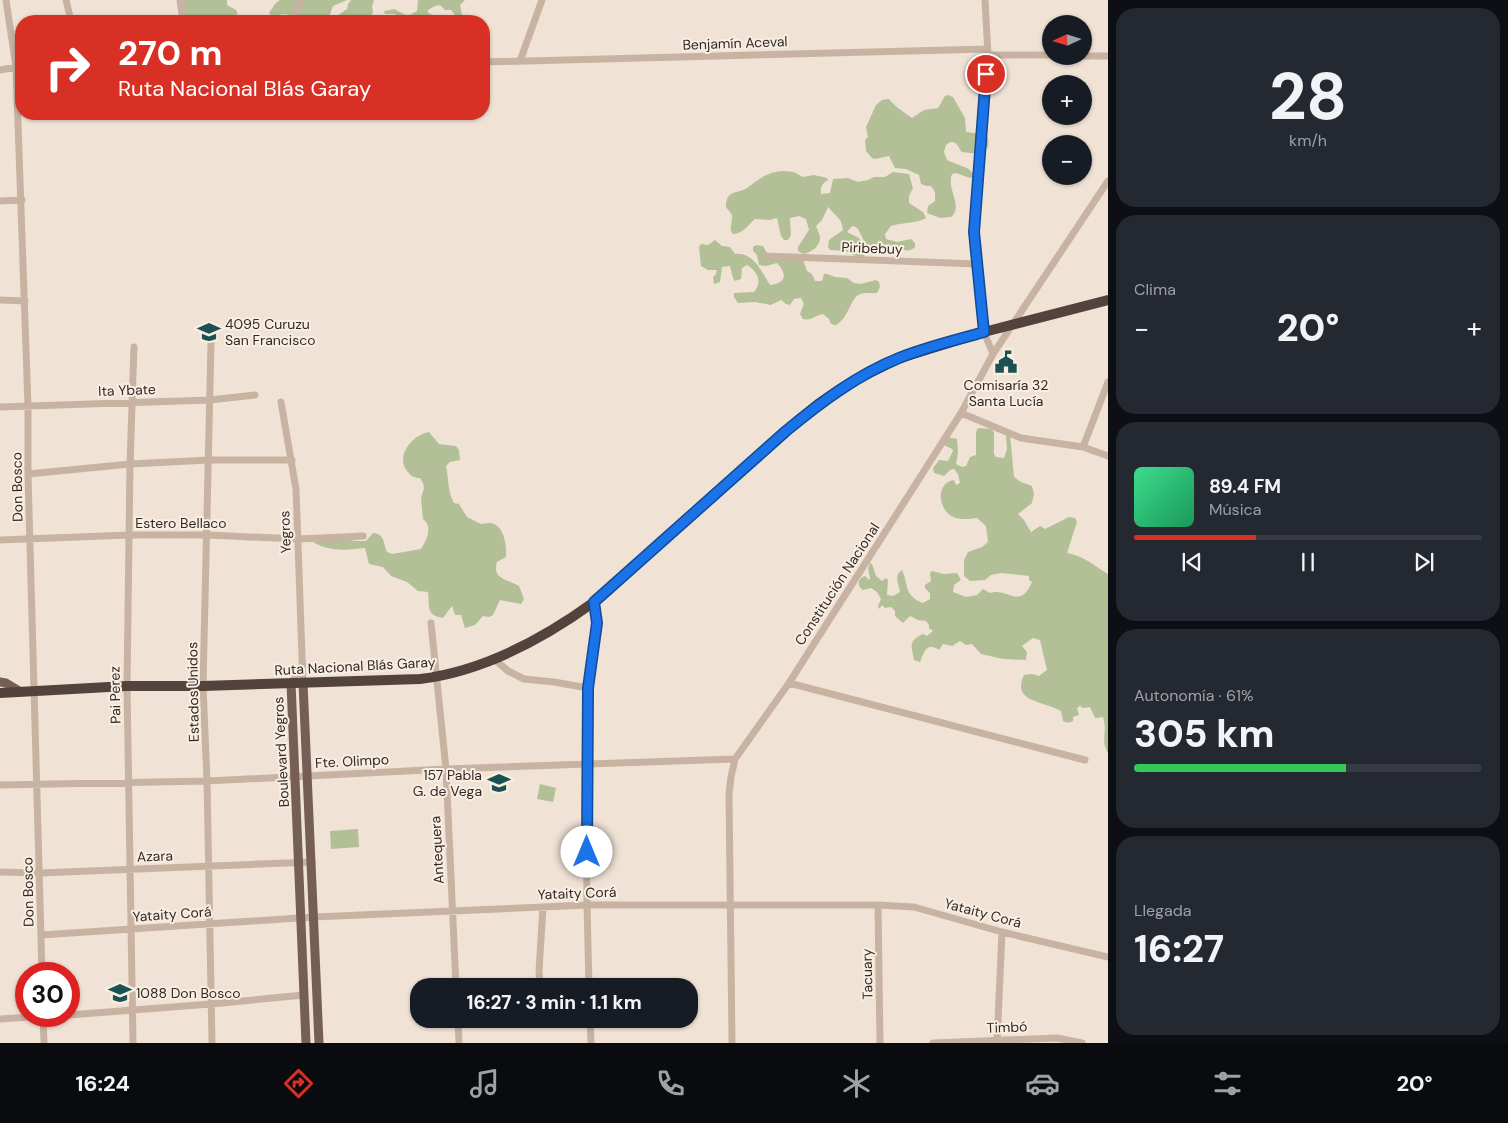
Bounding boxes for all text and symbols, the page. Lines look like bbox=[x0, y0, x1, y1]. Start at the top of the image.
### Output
north arrow bbox=[1042, 15, 1092, 65]
map controls bbox=[1042, 15, 1092, 185]
text: 270 m bbox=[118, 30, 222, 76]
street label: Benjamín Aceval bbox=[682, 32, 788, 54]
icon: right bbox=[35, 35, 100, 100]
pin bbox=[965, 53, 1007, 95]
text: 28 bbox=[1269, 55, 1347, 139]
icon: arrive bbox=[972, 60, 1000, 88]
text: Ruta Nacional Blás Garay bbox=[118, 74, 371, 103]
button: + bbox=[1042, 75, 1092, 125]
text: km/h bbox=[1289, 130, 1327, 151]
button: − bbox=[1042, 135, 1092, 185]
street label: Piribebuy bbox=[841, 238, 903, 258]
text: Clima bbox=[1134, 279, 1176, 300]
text: 20° bbox=[1277, 303, 1339, 353]
text: − bbox=[1134, 310, 1149, 347]
text: + bbox=[1467, 310, 1482, 347]
place label: 4095 Curuzu San Francisco bbox=[225, 315, 316, 349]
school or university icon: 4095 Curuzu San Francisco bbox=[196, 319, 222, 345]
public building icon: Comisaría 32 Santa Lucía bbox=[993, 349, 1019, 375]
place label: Comisaría 32 Santa Lucía bbox=[964, 376, 1048, 410]
street label: Ita Ybate bbox=[98, 380, 156, 400]
street label: Don Bosco bbox=[7, 452, 27, 522]
text: 89.4 FM bbox=[1209, 474, 1281, 499]
text: Música bbox=[1209, 499, 1261, 520]
street label: Yegros bbox=[275, 510, 295, 554]
street label: Estero Bellaco bbox=[135, 514, 227, 532]
street label: Constitución Nacional bbox=[791, 519, 883, 649]
icon: previous bbox=[1178, 548, 1206, 576]
icon: pause bbox=[1294, 548, 1322, 576]
icon: next bbox=[1410, 548, 1438, 576]
street label: Estados Unidos bbox=[183, 642, 203, 742]
street label: Ruta Nacional Blás Garay bbox=[274, 653, 436, 679]
street label: Pai Perez bbox=[106, 666, 124, 724]
text: Autonomía · 61% bbox=[1134, 685, 1254, 706]
street label: Boulevard Yegros bbox=[269, 696, 293, 808]
text: 305 km bbox=[1134, 709, 1275, 759]
street label: Fte. Olimpo bbox=[315, 750, 389, 772]
place label: 157 Pabla G. de Vega bbox=[413, 766, 482, 800]
school or university icon: 157 Pabla G. de Vega bbox=[486, 770, 512, 796]
street label: Antequera bbox=[426, 816, 448, 884]
position arrow bbox=[560, 825, 612, 877]
street label: Azara bbox=[137, 846, 173, 866]
street label: Don Bosco bbox=[18, 857, 38, 927]
street label: Yataity Corá bbox=[537, 883, 617, 903]
street label: Yataity Corá bbox=[942, 894, 1024, 932]
text: Llegada bbox=[1134, 900, 1191, 921]
street label: Yataity Corá bbox=[132, 902, 212, 926]
text: 16:27 bbox=[1134, 924, 1224, 974]
street label: Tacuary bbox=[858, 948, 876, 1000]
speed limit sign: 30 bbox=[15, 962, 80, 1027]
school or university icon: 1088 Don Bosco bbox=[107, 980, 133, 1006]
place label: 1088 Don Bosco bbox=[136, 984, 240, 1002]
text: 16:27 · 3 min · 1.1 km bbox=[466, 990, 642, 1015]
street label: Timbó bbox=[986, 1017, 1028, 1037]
icon: directions bbox=[281, 1066, 316, 1101]
icon: music bbox=[467, 1066, 502, 1101]
icon: phone bbox=[653, 1066, 688, 1101]
icon: climate bbox=[839, 1066, 874, 1101]
icon: car bbox=[1025, 1066, 1060, 1101]
icon: filters bbox=[1210, 1066, 1245, 1101]
text: 16:24 bbox=[75, 1069, 130, 1098]
text: 20° bbox=[1396, 1069, 1433, 1098]

